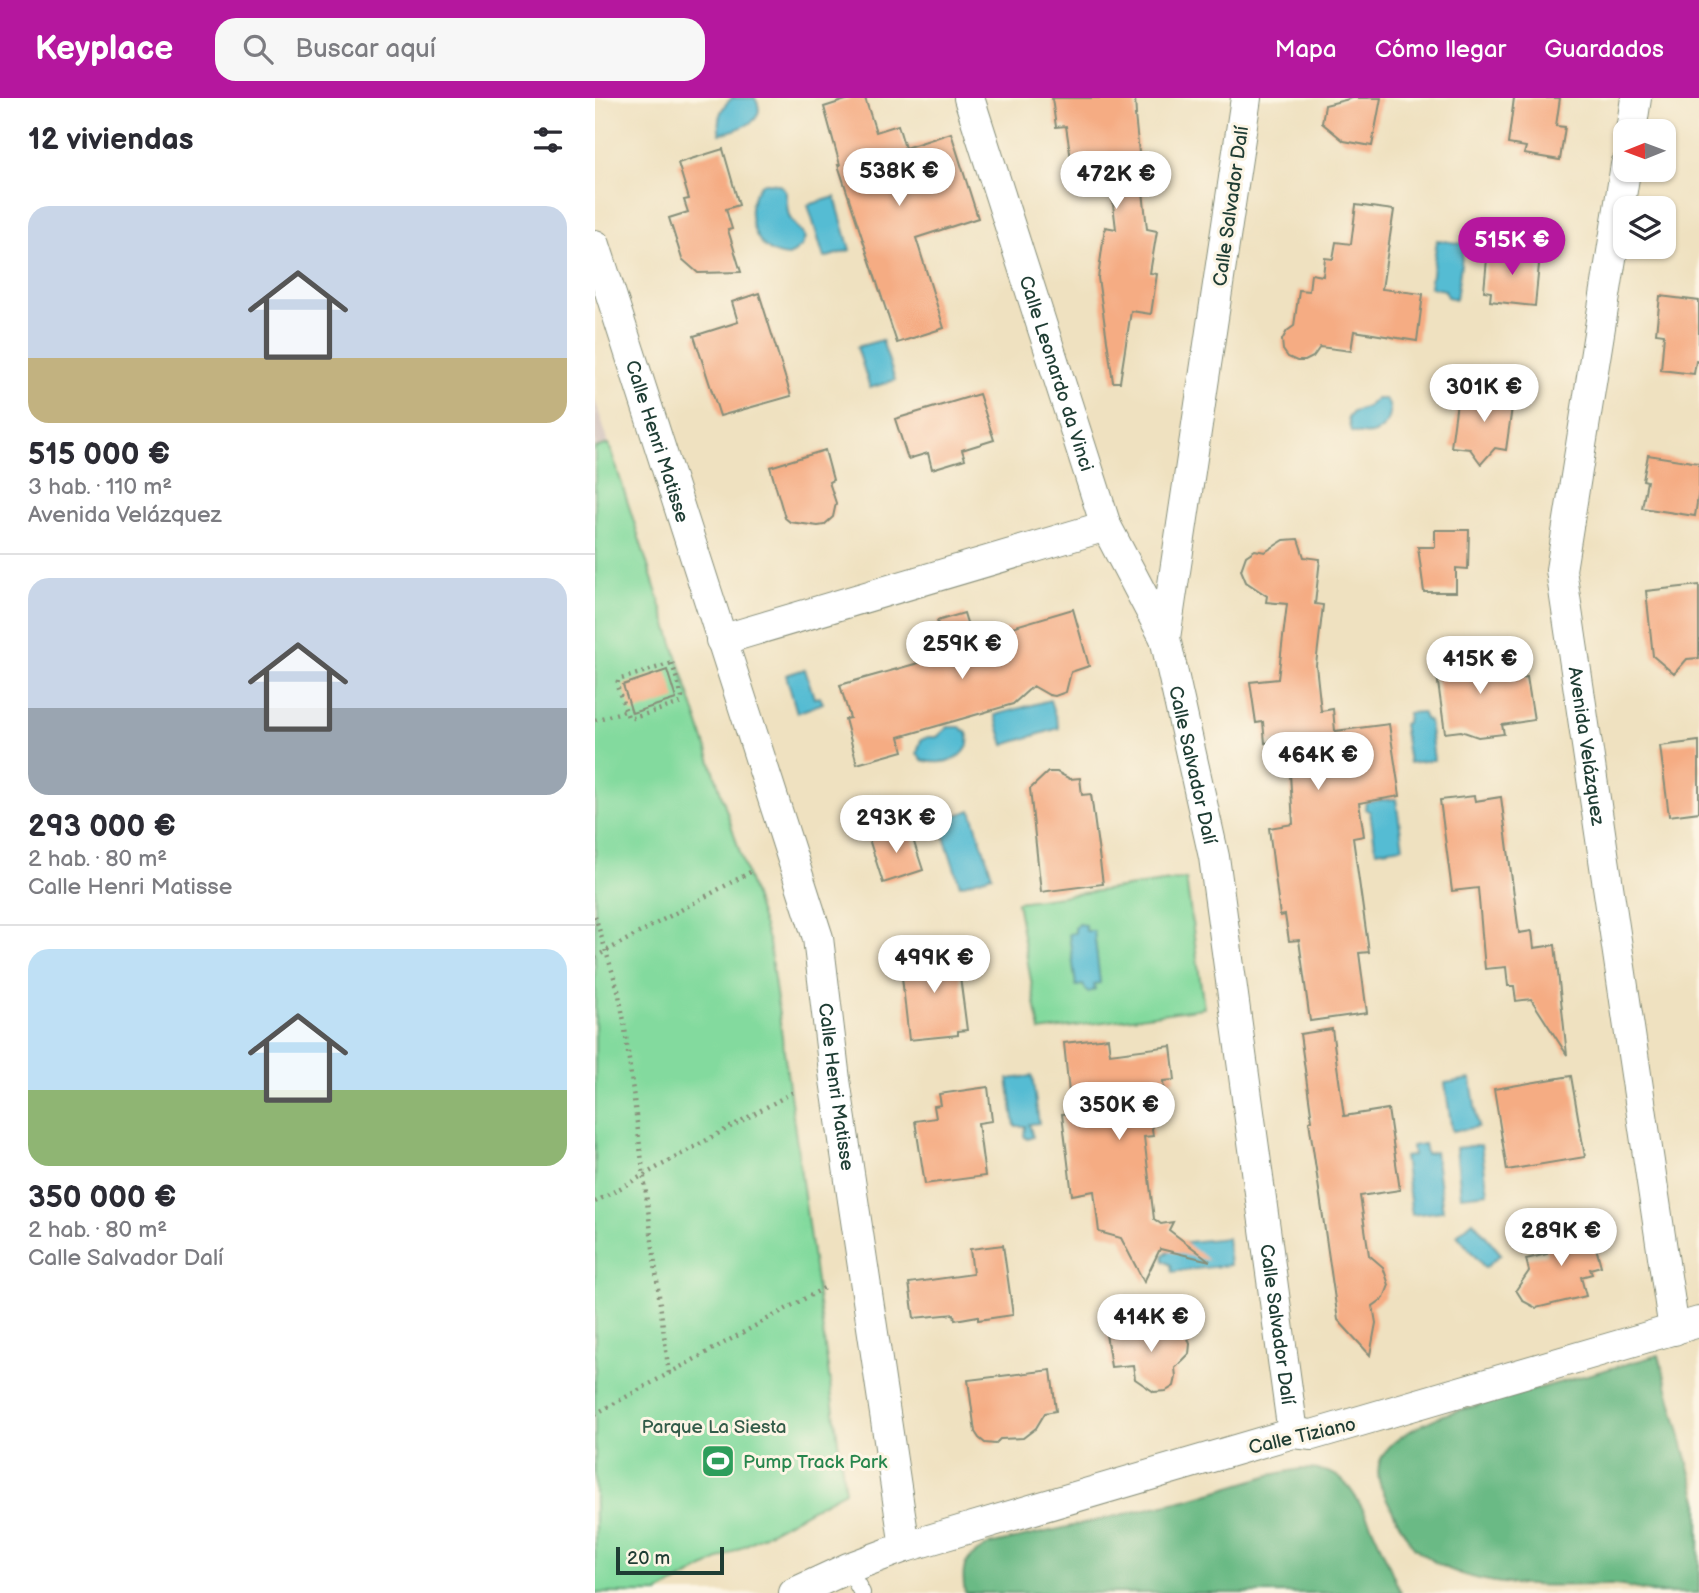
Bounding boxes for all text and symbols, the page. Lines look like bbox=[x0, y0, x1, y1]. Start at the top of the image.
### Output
search box bbox=[215, 18, 705, 81]
text: Keyplace bbox=[35, 29, 173, 69]
icon: search bbox=[239, 30, 277, 68]
text: Buscar aquí bbox=[295, 34, 436, 65]
text: Mapa bbox=[1275, 35, 1337, 64]
text: Cómo llegar bbox=[1375, 35, 1506, 64]
text: Guardados bbox=[1544, 35, 1664, 64]
north arrow bbox=[1613, 119, 1677, 182]
map controls bbox=[1613, 119, 1676, 259]
icon: filters bbox=[529, 121, 567, 159]
text: 12 viviendas bbox=[28, 122, 193, 158]
street label: Calle Salvador Dalí bbox=[1209, 124, 1254, 288]
pin: 538K € bbox=[842, 148, 956, 208]
pin: 472K € bbox=[1059, 152, 1173, 211]
text: 538K € bbox=[859, 157, 939, 185]
text: 472K € bbox=[1076, 160, 1156, 188]
button: layers bbox=[1613, 196, 1676, 259]
pin: 515K € bbox=[1455, 218, 1569, 277]
text: 515K € bbox=[1474, 226, 1550, 254]
icon: home bbox=[235, 252, 361, 378]
street label: Calle Leonardo da Vinci bbox=[1014, 273, 1098, 474]
street label: Calle Henri Matisse bbox=[620, 358, 694, 526]
pin: 301K € bbox=[1427, 364, 1541, 424]
text: 301K € bbox=[1446, 373, 1522, 401]
text: 515 000 € bbox=[28, 437, 170, 473]
text: 3 hab. · 110 m² bbox=[28, 473, 172, 501]
text: Avenida Velázquez bbox=[28, 501, 222, 529]
pin: 259K € bbox=[905, 622, 1019, 681]
icon: home bbox=[235, 624, 361, 750]
text: 259K € bbox=[922, 630, 1002, 658]
pin: 415K € bbox=[1423, 636, 1537, 696]
text: 415K € bbox=[1442, 645, 1518, 673]
street label: Avenida Velázquez bbox=[1563, 665, 1609, 828]
street label: Calle Salvador Dalí bbox=[1163, 684, 1221, 847]
pin: 464K € bbox=[1261, 732, 1375, 792]
text: 464K € bbox=[1278, 741, 1358, 769]
pin: 293K € bbox=[839, 796, 953, 855]
text: 293K € bbox=[856, 804, 936, 832]
text: 293 000 € bbox=[28, 809, 176, 845]
text: 2 hab. · 80 m² bbox=[28, 845, 167, 873]
text: Calle Henri Matisse bbox=[28, 873, 232, 901]
pin: 499K € bbox=[877, 936, 991, 995]
text: 499K € bbox=[894, 944, 974, 972]
icon: home bbox=[235, 995, 361, 1121]
street label: Calle Henri Matisse bbox=[813, 1002, 858, 1172]
pin: 350K € bbox=[1062, 1082, 1176, 1142]
text: 350K € bbox=[1079, 1091, 1159, 1119]
text: 350 000 € bbox=[28, 1180, 176, 1216]
pin: 289K € bbox=[1504, 1208, 1618, 1268]
text: 2 hab. · 80 m² bbox=[28, 1216, 167, 1244]
text: 289K € bbox=[1521, 1217, 1601, 1245]
street label: Calle Salvador Dalí bbox=[1254, 1243, 1299, 1407]
text: Calle Salvador Dalí bbox=[28, 1244, 224, 1272]
pin: 414K € bbox=[1094, 1294, 1208, 1354]
text: 414K € bbox=[1113, 1303, 1189, 1331]
street label: Calle Tiziano bbox=[1246, 1413, 1358, 1460]
park label: Parque La Siesta bbox=[642, 1416, 787, 1439]
sports icon: Pump Track Park bbox=[699, 1442, 737, 1480]
place label: Pump Track Park bbox=[743, 1451, 888, 1474]
scale bar bbox=[616, 1544, 725, 1576]
text: 20 m bbox=[627, 1547, 670, 1570]

